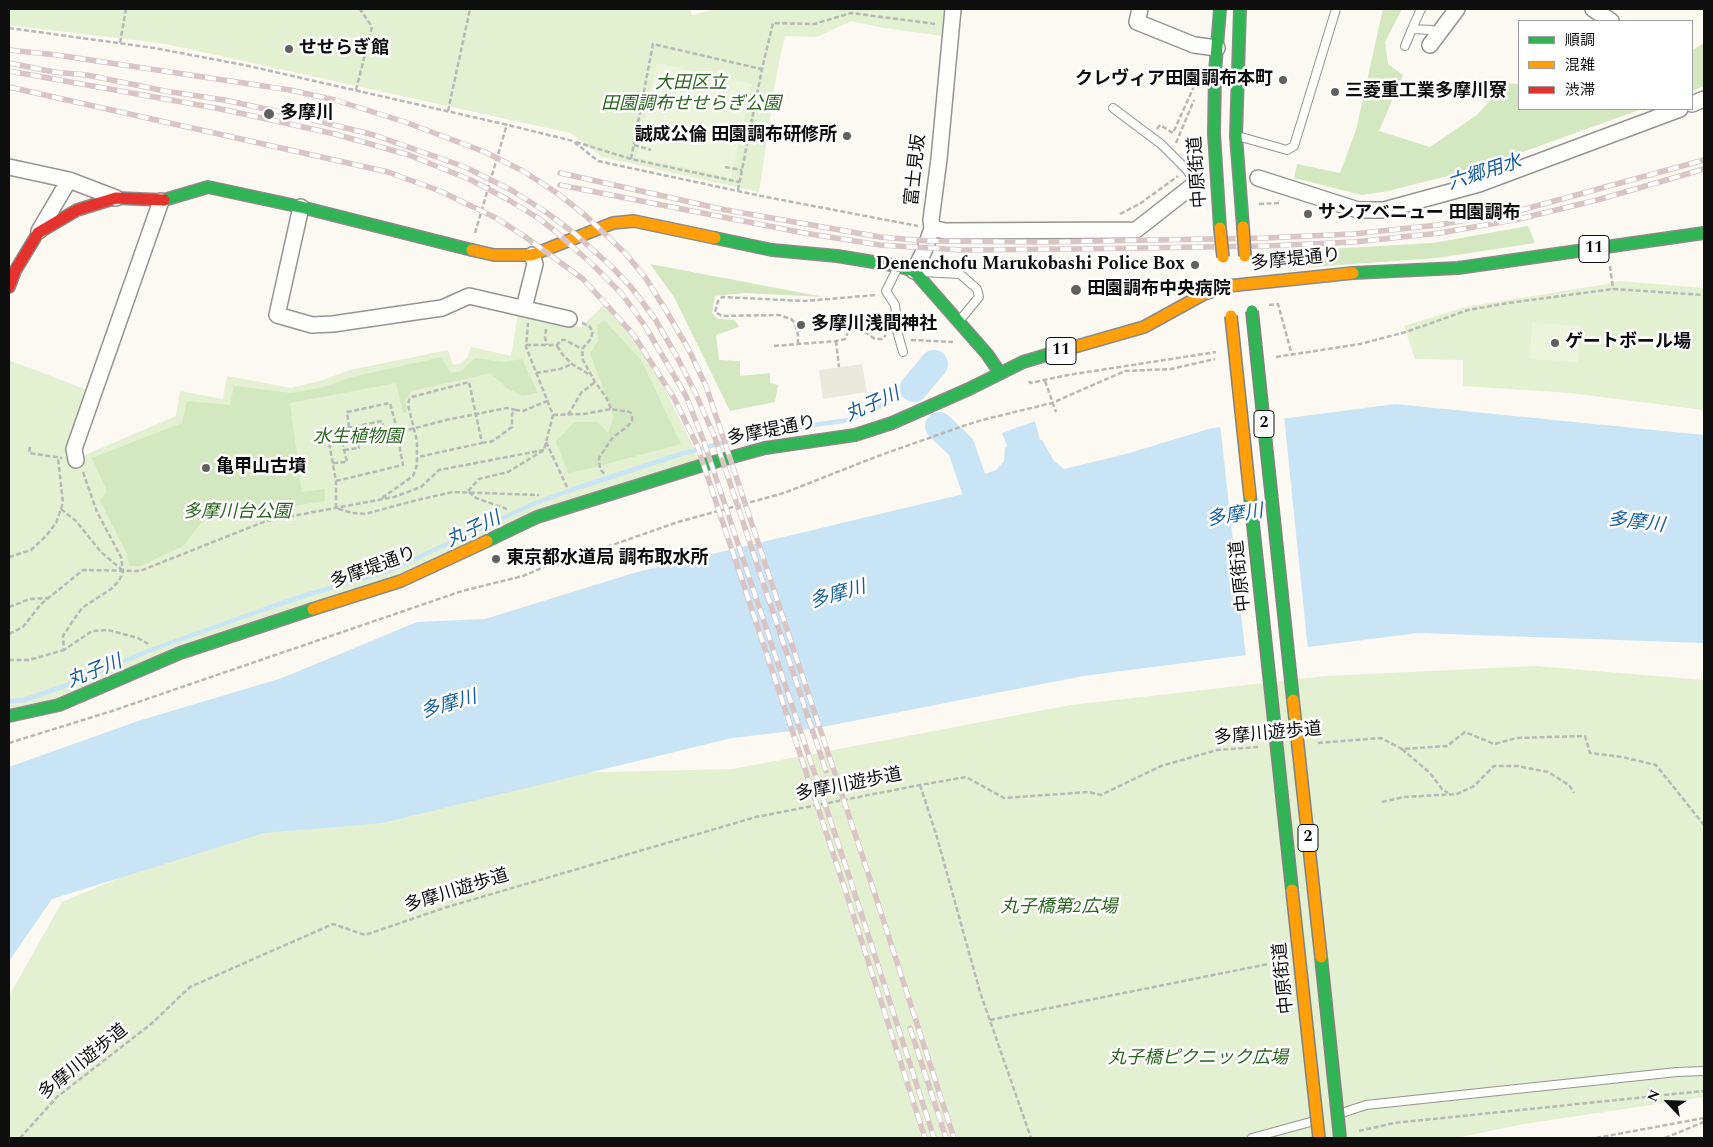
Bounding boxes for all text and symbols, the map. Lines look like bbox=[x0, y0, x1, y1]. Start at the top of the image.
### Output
legend bbox=[1518, 20, 1693, 110]
text: 順調 bbox=[1565, 29, 1595, 52]
place label: せせらぎ館 bbox=[299, 38, 389, 60]
marker: せせらぎ館 bbox=[283, 43, 295, 55]
text: 混雑 bbox=[1565, 54, 1595, 77]
place label: クレヴィア田園調布本町 bbox=[1075, 69, 1273, 91]
park label: 大田区立 田園調布せせらぎ公園 bbox=[601, 73, 781, 116]
marker: クレヴィア田園調布本町 bbox=[1277, 74, 1289, 86]
text: 渋滞 bbox=[1565, 79, 1595, 102]
place label: 三菱重工業多摩川寮 bbox=[1345, 81, 1507, 103]
marker: 三菱重工業多摩川寮 bbox=[1329, 86, 1341, 98]
place label: 多摩川 bbox=[280, 103, 334, 125]
marker: 多摩川 bbox=[262, 107, 276, 121]
place label: 誠成公倫 田園調布研修所 bbox=[635, 125, 837, 147]
marker: 誠成公倫 田園調布研修所 bbox=[841, 130, 853, 142]
street label: 富士見坂 bbox=[902, 133, 932, 207]
street label: 中原街道 bbox=[1186, 135, 1212, 209]
water label: 六郷用水 bbox=[1445, 151, 1525, 197]
place label: サンアベニュー 田園調布 bbox=[1318, 203, 1520, 225]
marker: サンアベニュー 田園調布 bbox=[1302, 208, 1314, 220]
road number: 11 bbox=[1579, 235, 1609, 262]
street label: 多摩堤通り bbox=[1250, 246, 1342, 276]
place label: Denenchofu Marukobashi Police Box bbox=[876, 254, 1185, 276]
marker: Denenchofu Marukobashi Police Box bbox=[1189, 259, 1201, 271]
place label: 田園調布中央病院 bbox=[1087, 279, 1231, 301]
marker: 田園調布中央病院 bbox=[1069, 283, 1083, 297]
place label: 多摩川浅間神社 bbox=[811, 314, 937, 336]
marker: 多摩川浅間神社 bbox=[795, 319, 807, 331]
place label: ゲートボール場 bbox=[1565, 332, 1691, 354]
marker: ゲートボール場 bbox=[1549, 337, 1561, 349]
road number: 11 bbox=[1046, 338, 1076, 364]
water label: 丸子川 bbox=[842, 384, 904, 428]
road number: 2 bbox=[1254, 410, 1274, 438]
street label: 多摩堤通り bbox=[726, 413, 818, 451]
park label: 水生植物園 bbox=[313, 427, 403, 449]
place label: 亀甲山古墳 bbox=[216, 457, 306, 479]
marker: 亀甲山古墳 bbox=[200, 462, 212, 474]
water label: 多摩川 bbox=[1205, 501, 1265, 533]
park label: 多摩川台公園 bbox=[183, 502, 291, 524]
water label: 丸子川 bbox=[443, 509, 505, 553]
water label: 多摩川 bbox=[1606, 509, 1666, 539]
street label: 中原街道 bbox=[1227, 539, 1257, 613]
street label: 多摩堤通り bbox=[328, 543, 420, 595]
place label: 東京都水道局 調布取水所 bbox=[506, 548, 708, 570]
marker: 東京都水道局 調布取水所 bbox=[490, 553, 502, 565]
water label: 多摩川 bbox=[807, 577, 869, 615]
water label: 丸子川 bbox=[64, 652, 126, 694]
water label: 多摩川 bbox=[418, 687, 480, 725]
street label: 多摩川遊歩道 bbox=[1213, 720, 1323, 750]
street label: 多摩川遊歩道 bbox=[794, 765, 904, 807]
road number: 2 bbox=[1298, 824, 1318, 851]
street label: 多摩川遊歩道 bbox=[402, 866, 512, 918]
park label: 丸子橋第2広場 bbox=[1001, 897, 1117, 919]
street label: 中原街道 bbox=[1270, 941, 1300, 1015]
street label: 多摩川遊歩道 bbox=[35, 1021, 133, 1105]
park label: 丸子橋ピクニック広場 bbox=[1108, 1048, 1288, 1070]
north arrow bbox=[1643, 1077, 1693, 1127]
text: N bbox=[1642, 1086, 1666, 1105]

